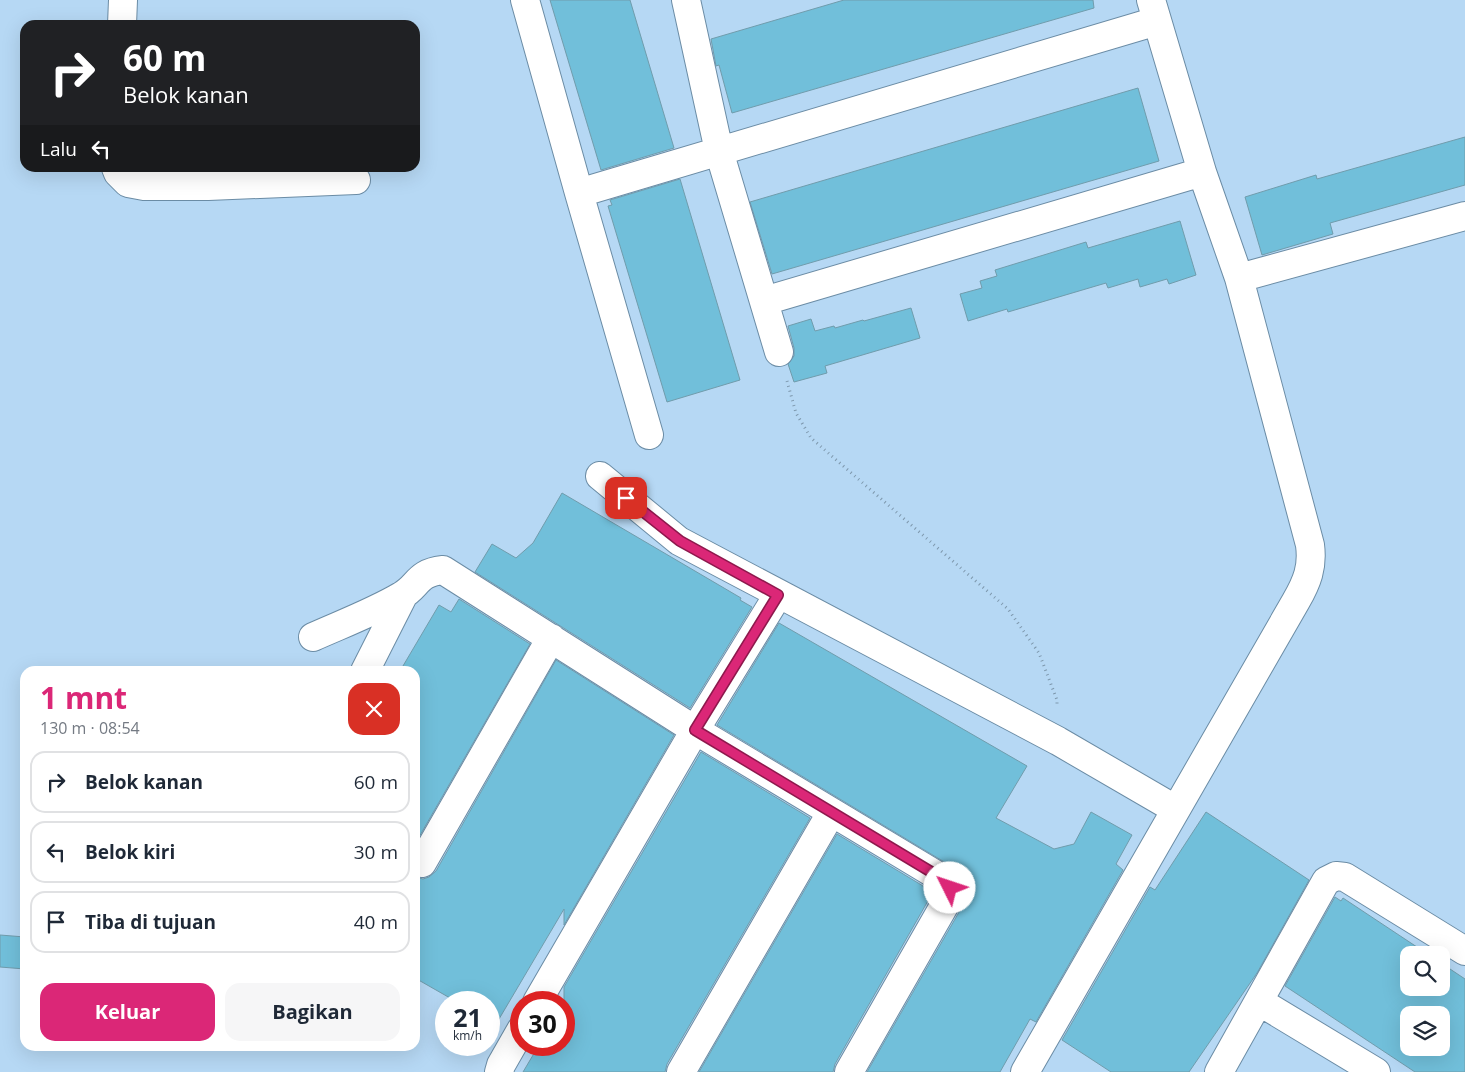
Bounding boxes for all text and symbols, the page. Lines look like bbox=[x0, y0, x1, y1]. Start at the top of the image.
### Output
text: 60 m bbox=[123, 34, 206, 81]
icon: right bbox=[40, 40, 105, 105]
text: Belok kanan bbox=[123, 79, 249, 109]
icon: left bbox=[87, 135, 115, 163]
text: Lalu bbox=[40, 136, 77, 162]
pin bbox=[605, 477, 647, 519]
icon: arrive bbox=[612, 484, 640, 512]
text: 1 mnt bbox=[40, 677, 127, 718]
button: close bbox=[348, 683, 400, 735]
text: 130 m · 08:54 bbox=[40, 717, 140, 739]
icon: right bbox=[42, 768, 70, 796]
text: Belok kanan bbox=[85, 769, 203, 795]
text: 60 m bbox=[354, 769, 398, 795]
icon: left bbox=[42, 838, 70, 866]
text: Belok kiri bbox=[85, 839, 175, 865]
text: 30 m bbox=[354, 839, 398, 865]
position arrow bbox=[923, 861, 975, 913]
icon: arrive bbox=[42, 908, 70, 936]
text: Tiba di tujuan bbox=[85, 909, 216, 935]
text: 40 m bbox=[354, 909, 398, 935]
map controls bbox=[1400, 946, 1450, 1056]
button: search bbox=[1400, 946, 1450, 996]
button: Keluar bbox=[40, 983, 215, 1041]
button: Bagikan bbox=[225, 983, 400, 1041]
speed limit sign: 30 bbox=[510, 991, 575, 1056]
text: 21 bbox=[453, 1000, 482, 1034]
button: layers bbox=[1400, 1006, 1450, 1056]
text: km/h bbox=[453, 1027, 482, 1044]

